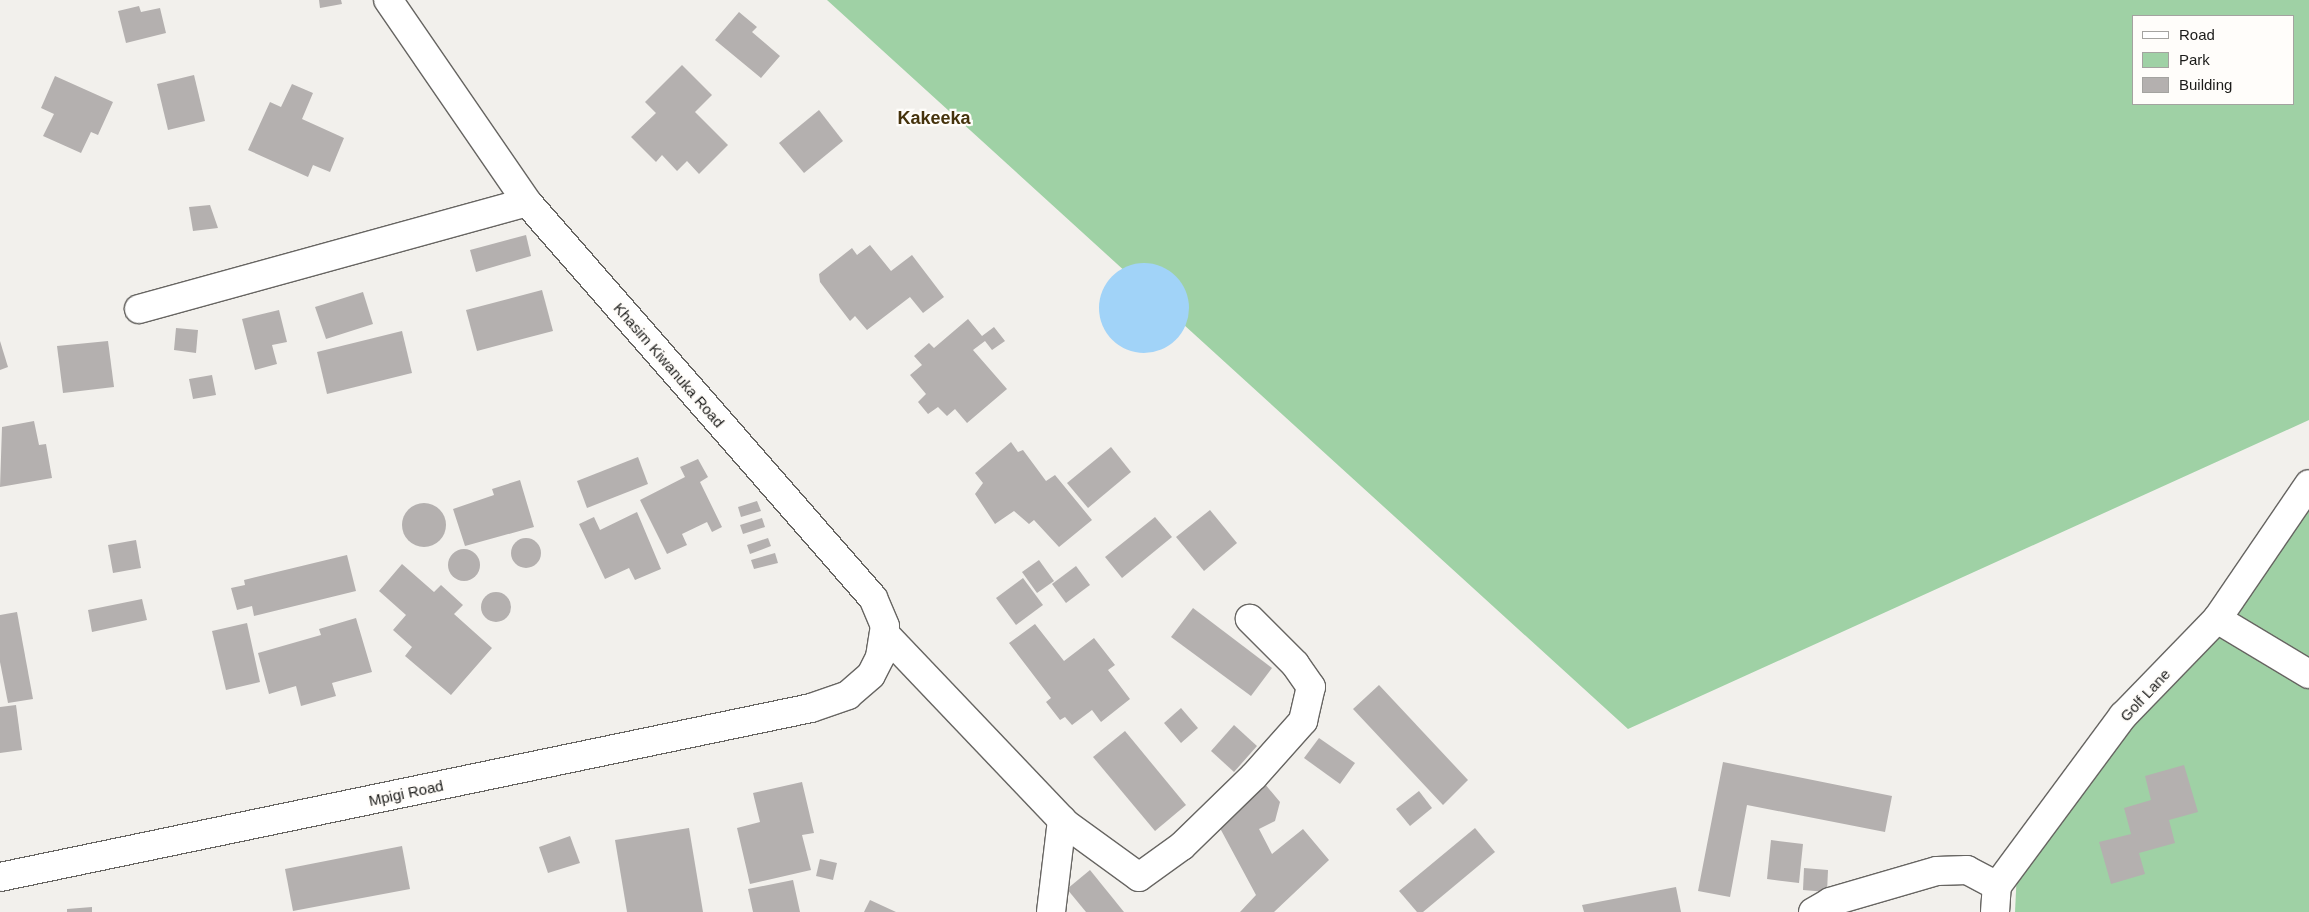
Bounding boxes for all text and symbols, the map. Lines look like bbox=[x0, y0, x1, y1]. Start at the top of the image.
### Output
legend bbox=[2132, 15, 2294, 105]
text: Road bbox=[2179, 26, 2215, 43]
text: Park bbox=[2179, 51, 2210, 68]
text: Building bbox=[2179, 76, 2232, 93]
district label: Kakeeka bbox=[897, 107, 971, 129]
street label: Khasim Kiwanuka Road bbox=[610, 299, 728, 431]
street label: Golf Lane bbox=[2116, 665, 2174, 725]
street label: Mpigi Road bbox=[367, 776, 445, 810]

